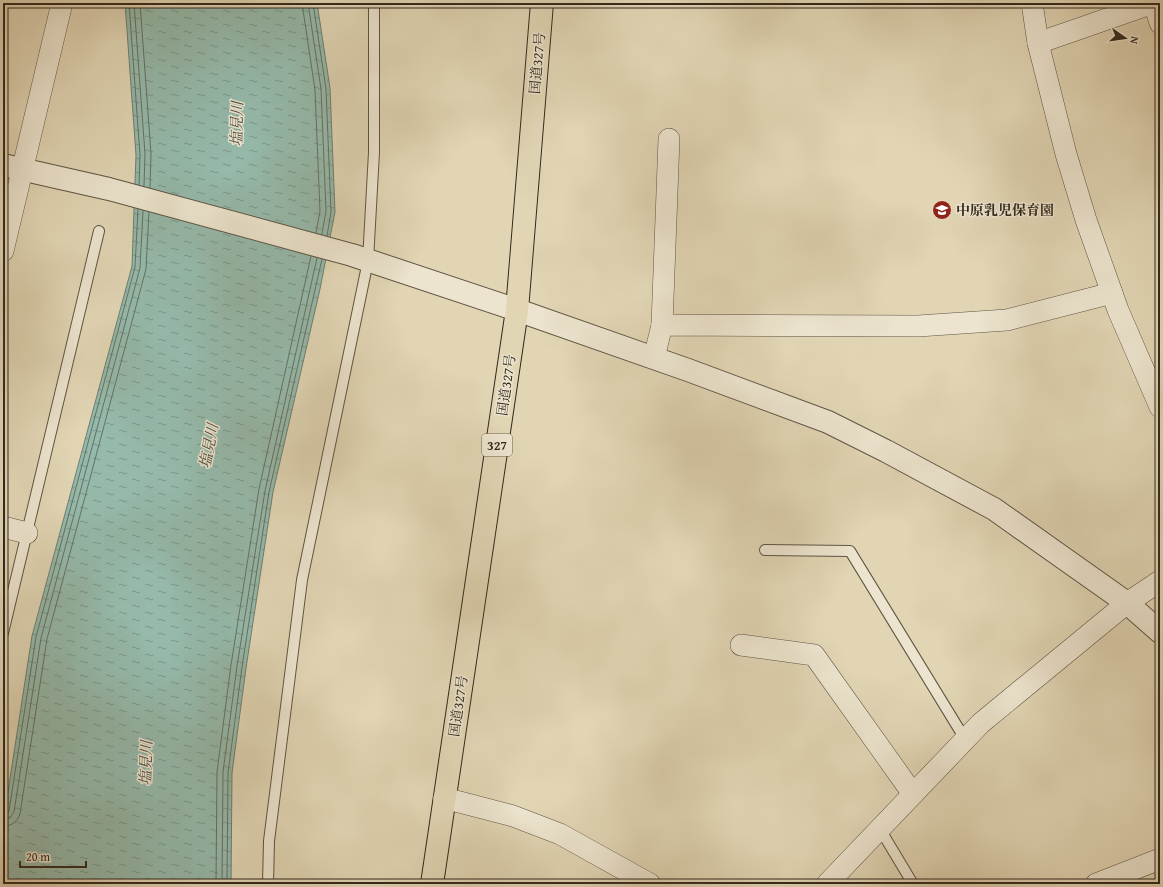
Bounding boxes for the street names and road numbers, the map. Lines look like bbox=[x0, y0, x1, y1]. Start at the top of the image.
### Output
street label: 国道327号 bbox=[524, 31, 550, 95]
street label: 国道327号 bbox=[492, 353, 520, 417]
road number: 327 bbox=[482, 434, 512, 456]
street label: 国道327号 bbox=[444, 674, 472, 738]

